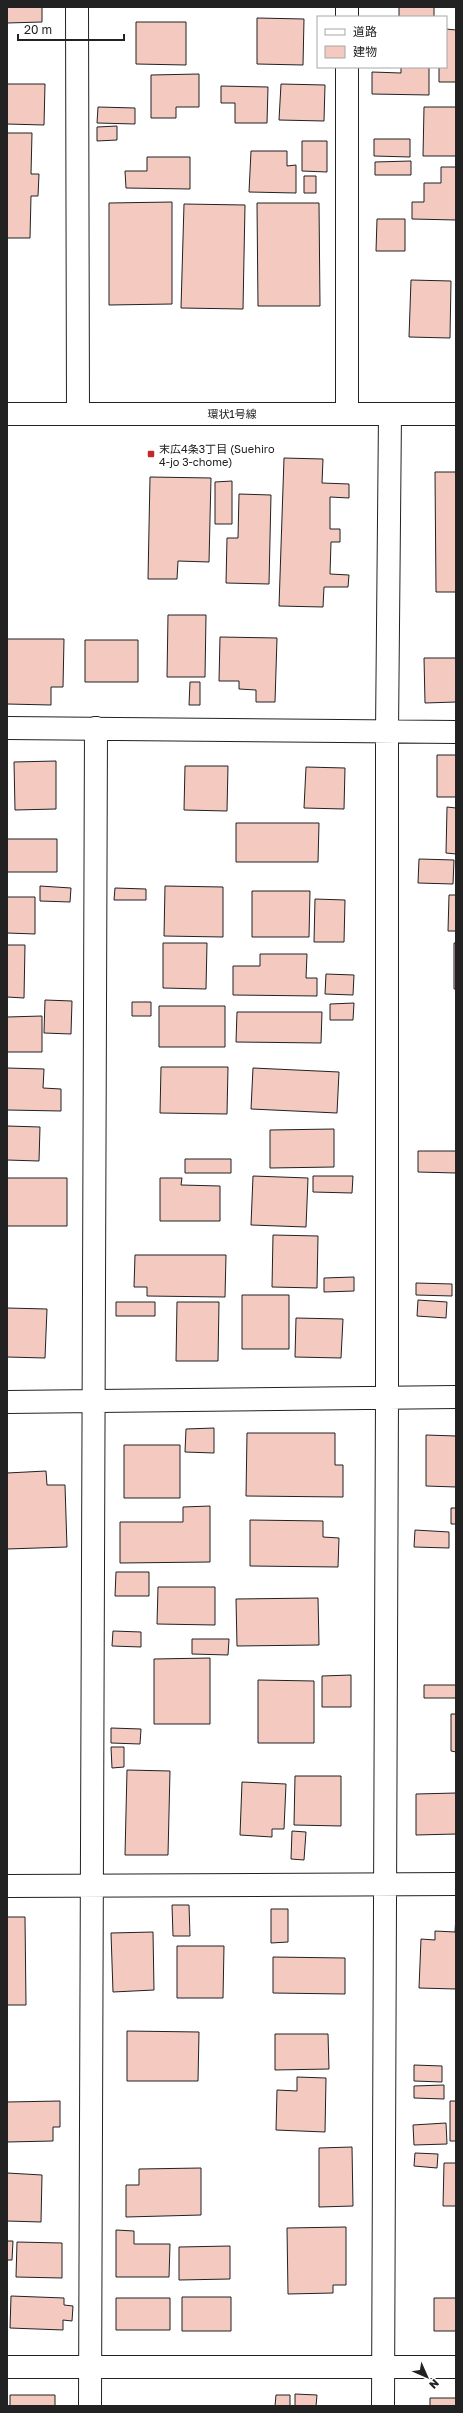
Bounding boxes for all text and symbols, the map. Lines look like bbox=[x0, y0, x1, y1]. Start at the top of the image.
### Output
scale bar bbox=[18, 16, 124, 42]
legend bbox=[317, 16, 447, 68]
text: 20 m bbox=[24, 22, 52, 37]
text: 道路 bbox=[353, 24, 377, 39]
text: 建物 bbox=[353, 44, 377, 59]
street label: 環状1号線 bbox=[207, 407, 257, 420]
place label: 末広4条3丁目 (Suehiro 4-jo 3-chome) bbox=[159, 442, 275, 468]
marker: 末広4条3丁目 (Suehiro 4-jo 3-chome) bbox=[146, 449, 156, 459]
north arrow bbox=[407, 2357, 447, 2397]
text: N bbox=[427, 2377, 442, 2392]

